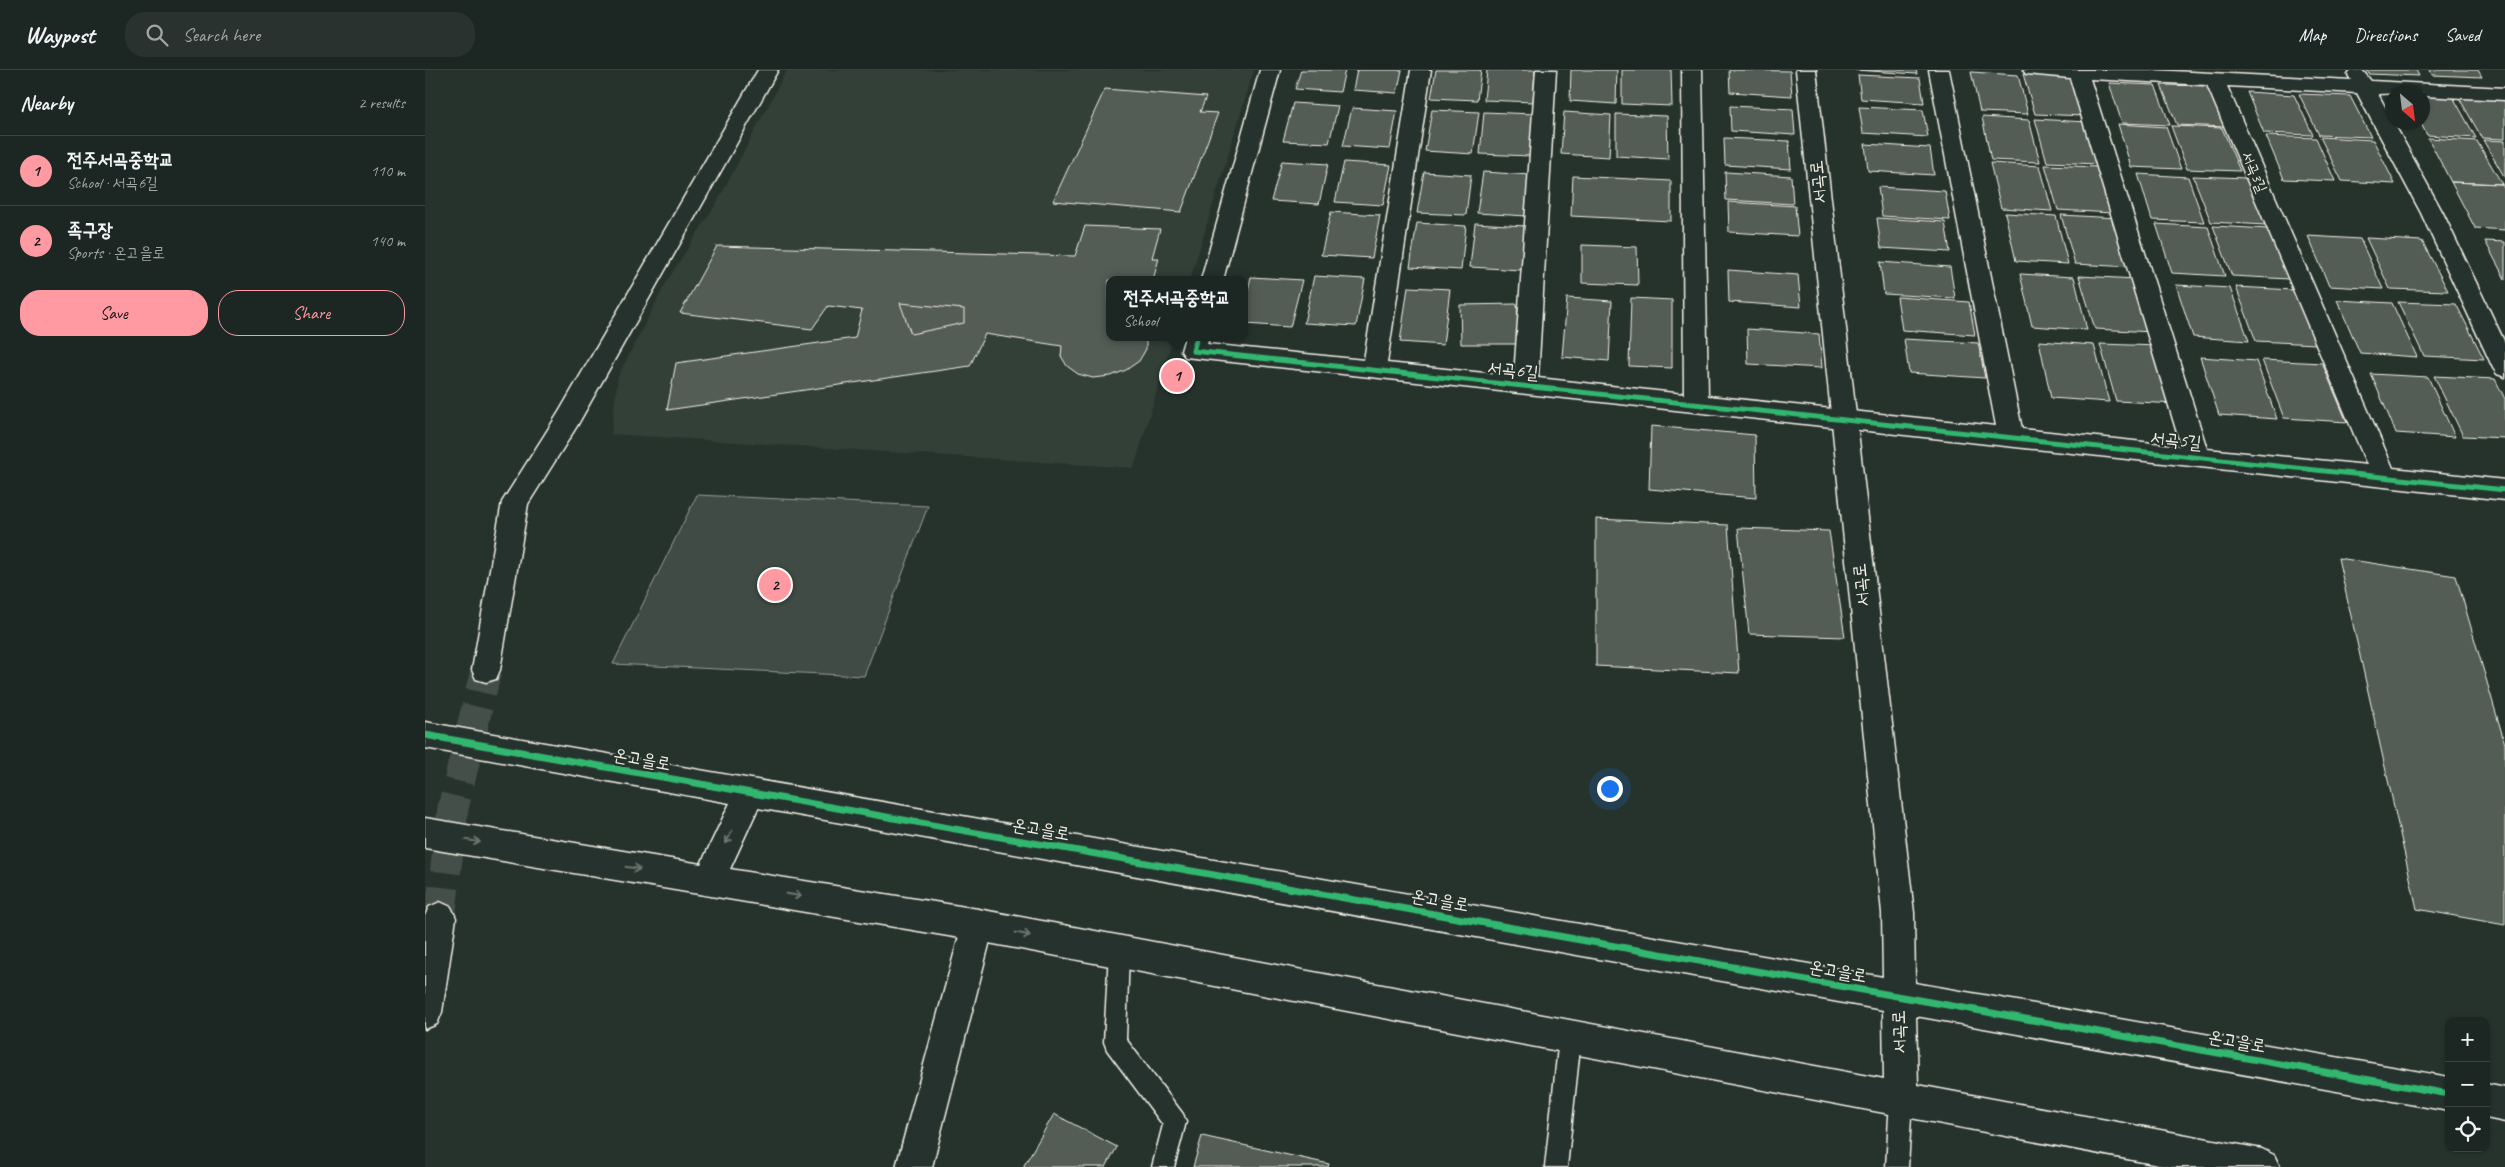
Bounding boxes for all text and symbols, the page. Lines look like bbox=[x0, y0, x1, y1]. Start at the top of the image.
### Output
search box bbox=[125, 12, 475, 57]
text: Waypost bbox=[25, 20, 95, 50]
icon: search bbox=[143, 21, 171, 49]
text: Search here bbox=[183, 23, 260, 47]
text: Map bbox=[2299, 24, 2326, 46]
text: Directions bbox=[2354, 24, 2417, 46]
text: Saved bbox=[2445, 24, 2480, 46]
north arrow bbox=[2385, 85, 2430, 130]
text: Nearby bbox=[20, 90, 73, 116]
text: 2 results bbox=[358, 93, 405, 113]
text: 전주서곡중학교 bbox=[67, 148, 174, 172]
street label: 서곡3길 bbox=[2237, 149, 2271, 195]
street label: 서곡로 bbox=[1805, 159, 1831, 205]
text: 1 bbox=[32, 161, 40, 181]
text: 110 m bbox=[371, 161, 405, 181]
text: School · 서곡6길 bbox=[67, 173, 158, 193]
text: 족구장 bbox=[67, 218, 113, 242]
text: 2 bbox=[32, 231, 40, 251]
text: 140 m bbox=[371, 231, 405, 251]
text: Sports · 온고을로 bbox=[67, 243, 165, 263]
popup bbox=[1106, 276, 1248, 341]
text: 전주서곡중학교 bbox=[1123, 286, 1231, 310]
button: Save bbox=[20, 290, 208, 336]
button: Share bbox=[218, 290, 405, 336]
text: School bbox=[1123, 311, 1158, 331]
street label: 서곡6길 bbox=[1486, 356, 1540, 384]
pin: 1 bbox=[1161, 357, 1193, 395]
street label: 서곡5길 bbox=[2149, 426, 2203, 454]
street label: 서곡로 bbox=[1848, 562, 1874, 608]
pin: 2 bbox=[759, 566, 791, 604]
street label: 온고을로 bbox=[612, 743, 672, 775]
your location bbox=[1597, 776, 1623, 802]
street label: 온고을로 bbox=[1011, 813, 1071, 845]
one-way arrow bbox=[724, 829, 734, 844]
one-way arrow bbox=[465, 837, 481, 847]
one-way arrow bbox=[625, 863, 641, 873]
street label: 온고을로 bbox=[1410, 884, 1470, 916]
one-way arrow bbox=[785, 890, 801, 900]
one-way arrow bbox=[1014, 929, 1030, 939]
street label: 온고을로 bbox=[1808, 955, 1868, 987]
street label: 서곡로 bbox=[1887, 1010, 1911, 1054]
map controls bbox=[2445, 1017, 2490, 1152]
button: + bbox=[2445, 1017, 2490, 1062]
street label: 온고을로 bbox=[2207, 1025, 2267, 1057]
button: − bbox=[2445, 1062, 2490, 1107]
button: locate bbox=[2445, 1107, 2490, 1152]

